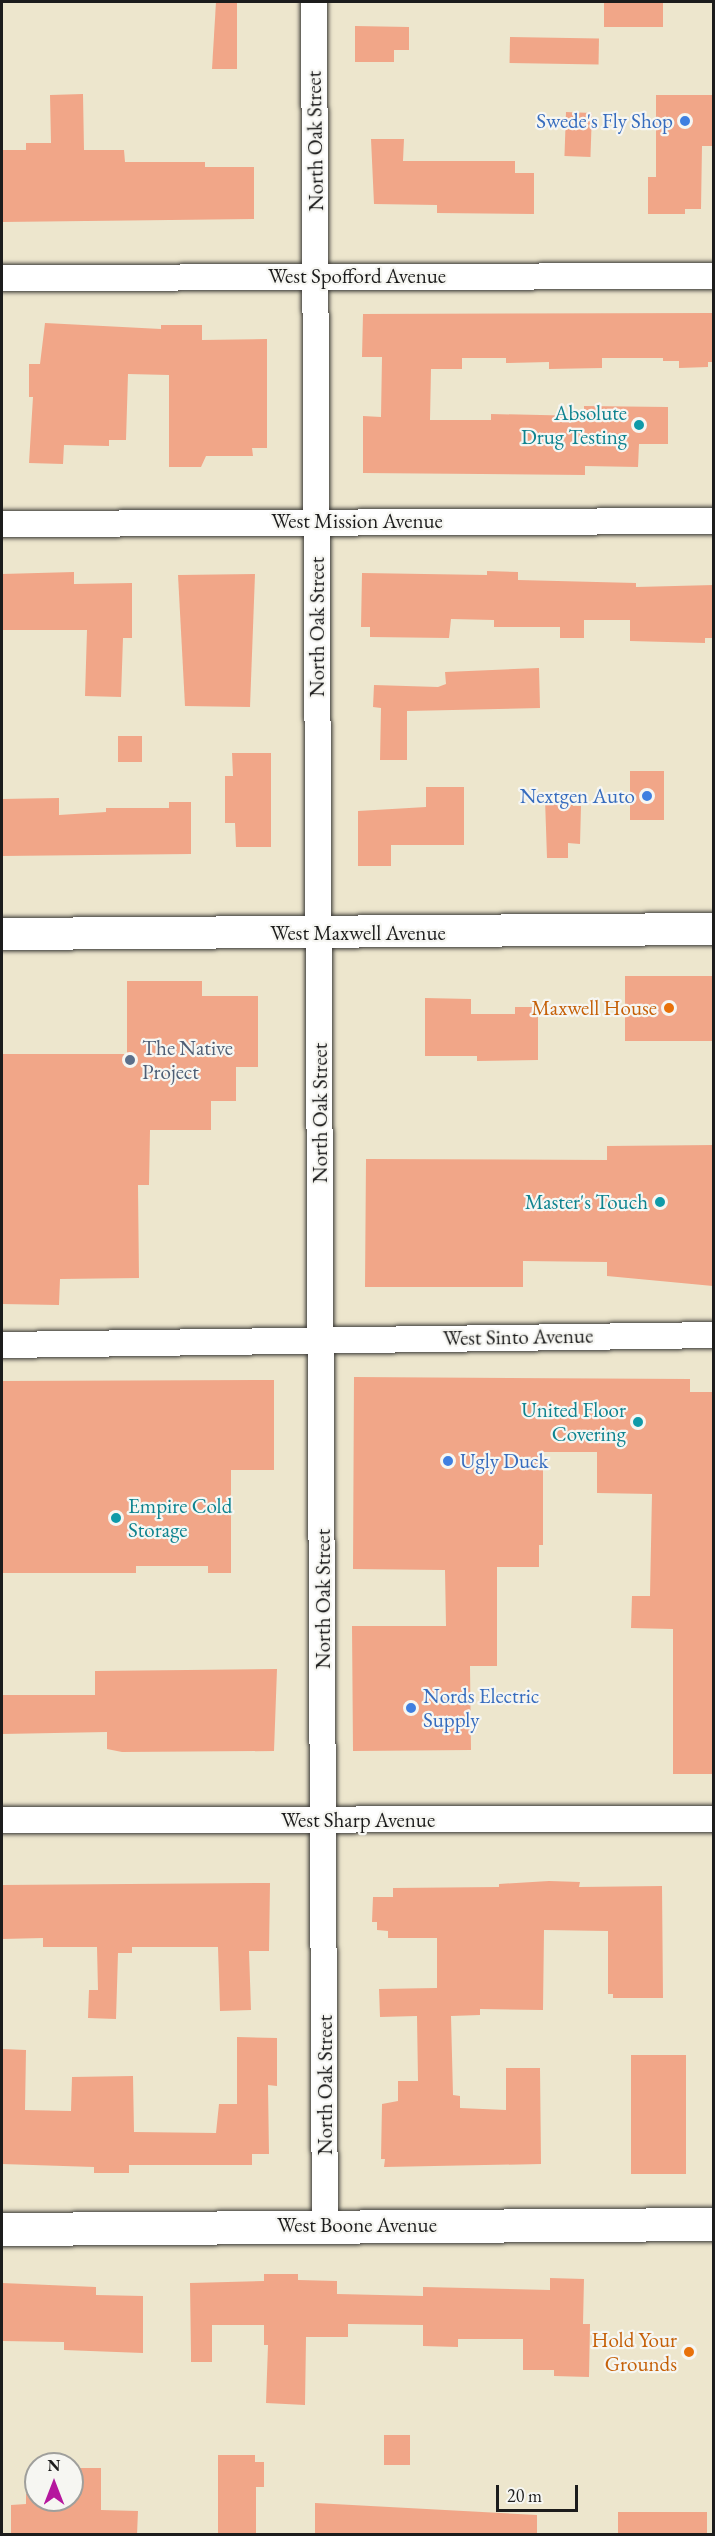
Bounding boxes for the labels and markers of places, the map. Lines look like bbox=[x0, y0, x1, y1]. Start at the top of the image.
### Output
place label: Swede's Fly Shop bbox=[536, 108, 673, 134]
marker: Swede's Fly Shop bbox=[678, 114, 692, 128]
place label: Absolute Drug Testing bbox=[521, 400, 627, 450]
marker: Absolute Drug Testing bbox=[632, 418, 646, 432]
place label: Nextgen Auto bbox=[520, 783, 635, 809]
marker: Nextgen Auto bbox=[640, 789, 654, 803]
place label: Maxwell House bbox=[531, 995, 657, 1021]
marker: Maxwell House bbox=[662, 1001, 676, 1015]
place label: The Native Project bbox=[142, 1035, 233, 1085]
marker: The Native Project bbox=[123, 1053, 137, 1067]
place label: Master's Touch bbox=[525, 1189, 648, 1215]
marker: Master's Touch bbox=[653, 1195, 667, 1209]
place label: United Floor Covering bbox=[521, 1397, 626, 1447]
marker: United Floor Covering bbox=[631, 1415, 645, 1429]
place label: Ugly Duck bbox=[460, 1448, 548, 1474]
marker: Ugly Duck bbox=[441, 1454, 455, 1468]
place label: Empire Cold Storage bbox=[128, 1493, 232, 1543]
marker: Empire Cold Storage bbox=[109, 1511, 123, 1525]
place label: Nords Electric Supply bbox=[423, 1683, 539, 1733]
marker: Nords Electric Supply bbox=[404, 1701, 418, 1715]
place label: Hold Your Grounds bbox=[592, 2327, 677, 2377]
marker: Hold Your Grounds bbox=[682, 2345, 696, 2359]

